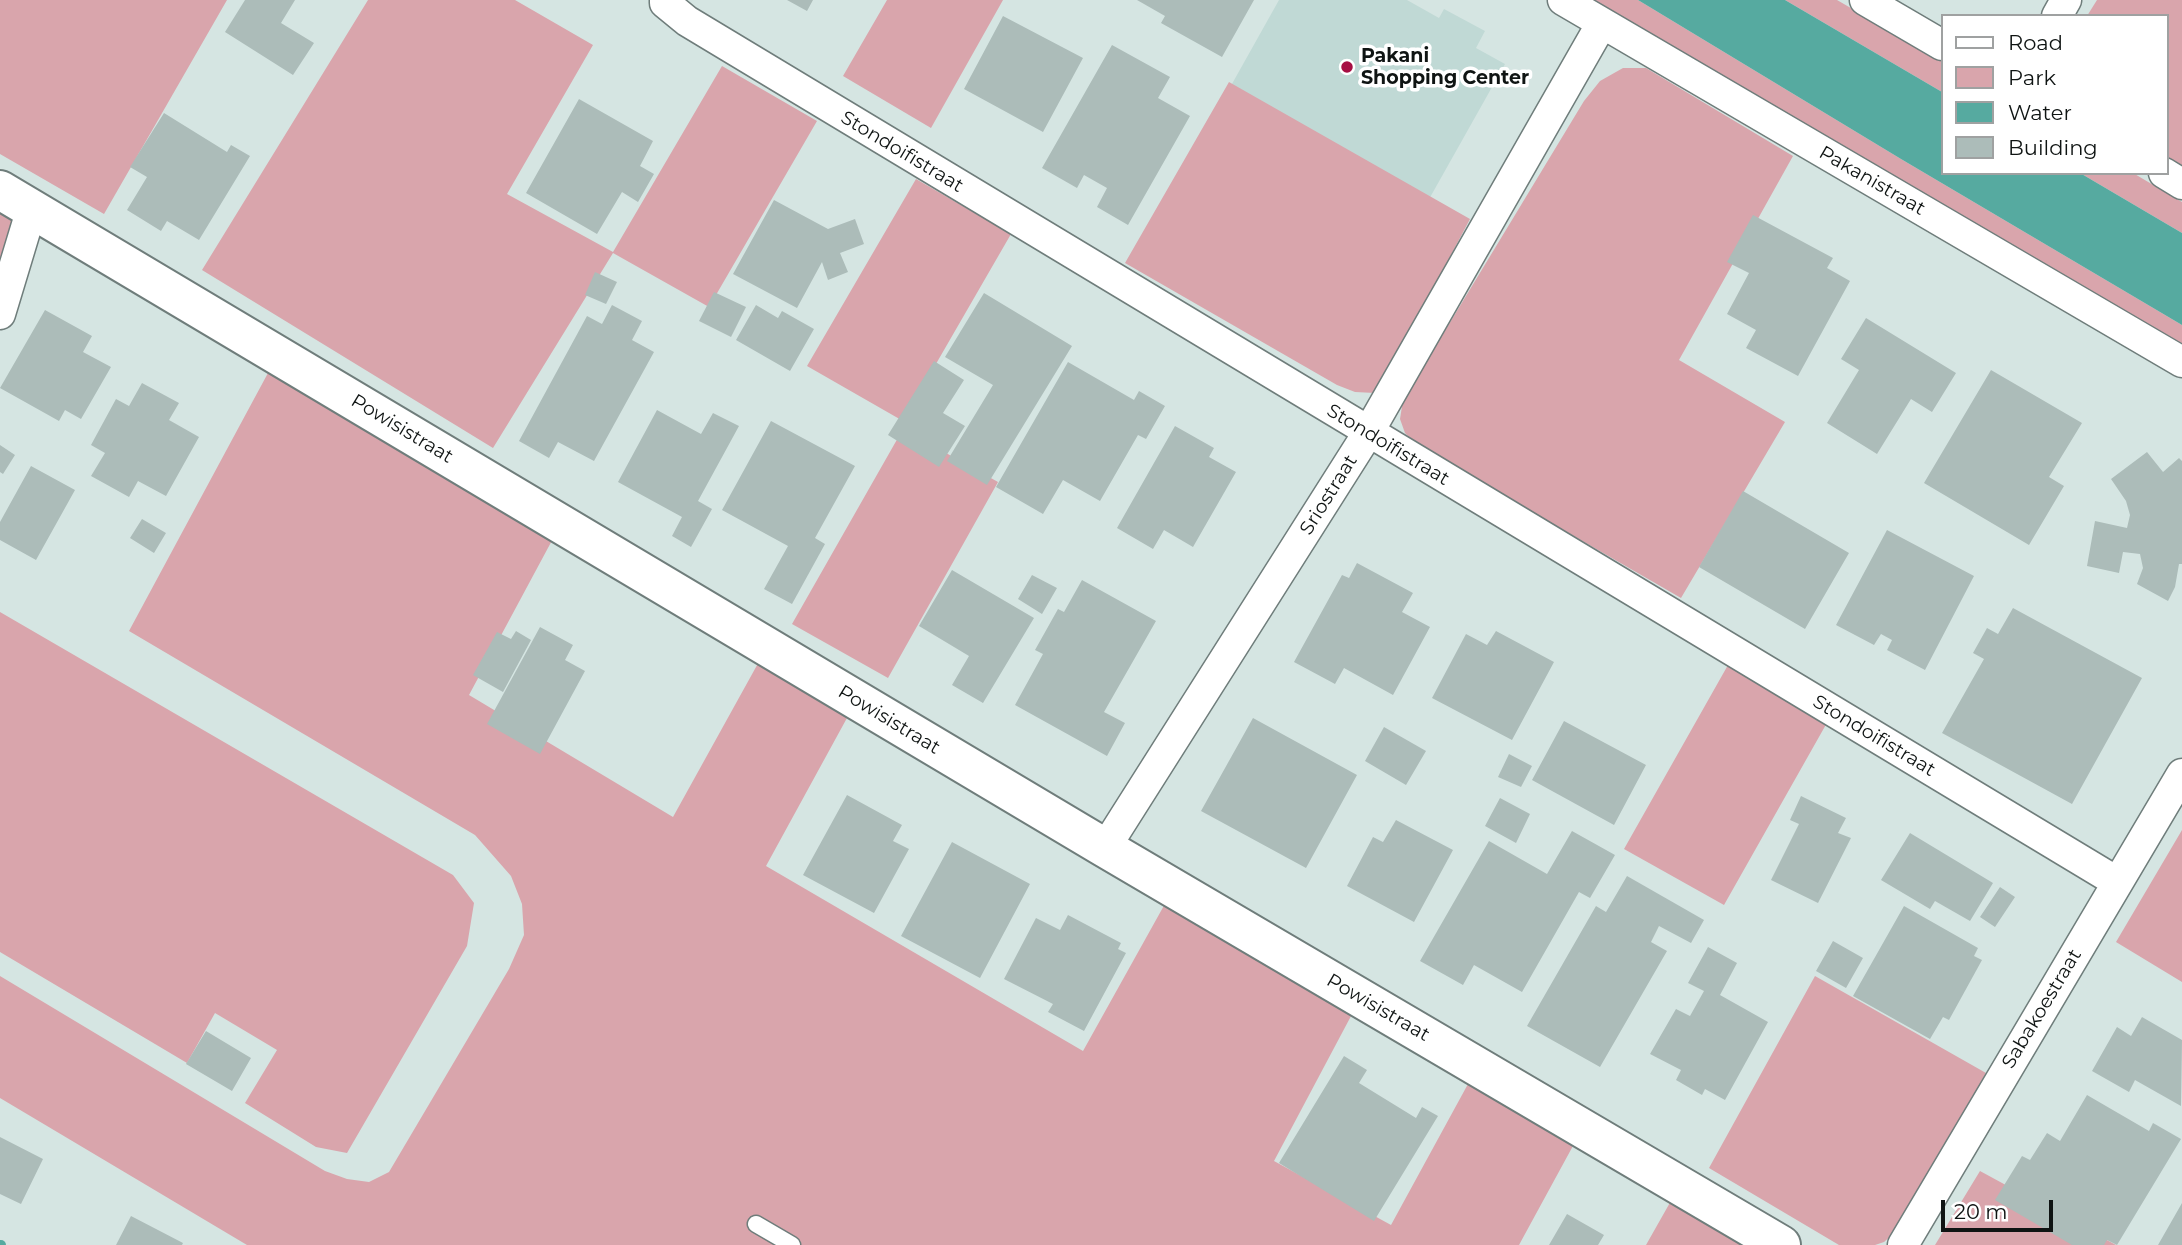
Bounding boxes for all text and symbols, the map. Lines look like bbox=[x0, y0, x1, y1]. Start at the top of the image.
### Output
legend bbox=[1940, 14, 2168, 175]
text: Road bbox=[2008, 30, 2063, 55]
place label: Pakani Shopping Center bbox=[1361, 45, 1529, 89]
marker: Pakani Shopping Center bbox=[1339, 59, 1355, 75]
text: Park bbox=[2008, 65, 2056, 90]
text: Water bbox=[2008, 100, 2072, 125]
street label: Stondoifistraat bbox=[837, 106, 967, 198]
text: Building bbox=[2008, 135, 2098, 160]
street label: Pakanistraat bbox=[1815, 141, 1929, 221]
street label: Powisistraat bbox=[347, 390, 457, 468]
street label: Stondoifistraat bbox=[1323, 399, 1453, 491]
street label: Sriostraat bbox=[1295, 451, 1363, 539]
street label: Powisistraat bbox=[834, 681, 944, 759]
street label: Stondoifistraat bbox=[1809, 690, 1939, 782]
street label: Sabakoestraat bbox=[1997, 945, 2087, 1073]
street label: Powisistraat bbox=[1322, 969, 1434, 1047]
scale bar bbox=[1944, 1186, 2056, 1230]
text: 20 m bbox=[1954, 1199, 2008, 1224]

